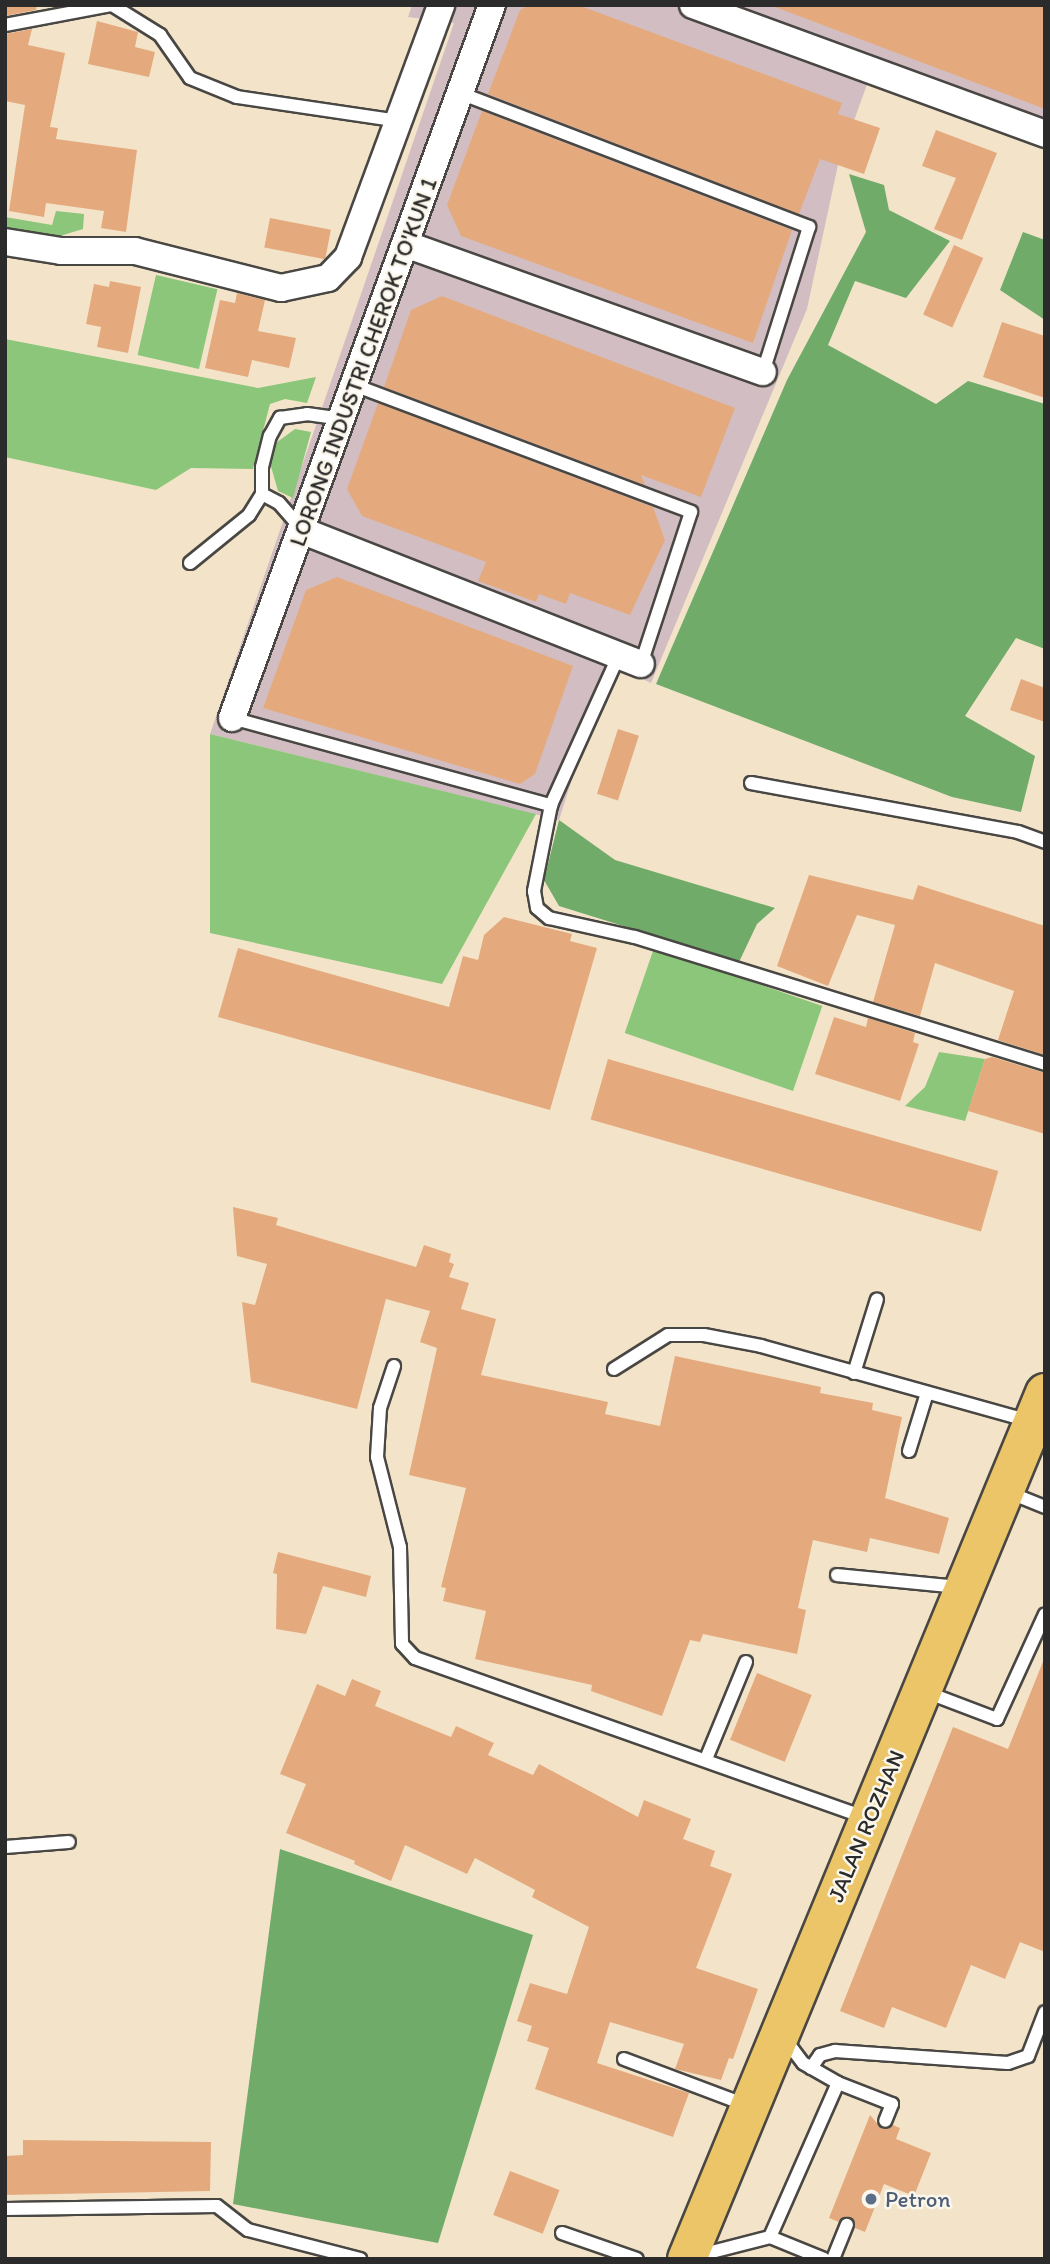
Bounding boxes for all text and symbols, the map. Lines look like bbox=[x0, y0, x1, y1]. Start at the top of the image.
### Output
street label: LORONG INDUSTRI CHEROK TO'KUN 1 bbox=[283, 173, 443, 551]
street label: JALAN ROZHAN bbox=[822, 1746, 910, 1906]
place label: Petron bbox=[885, 2185, 950, 2213]
marker: Petron bbox=[863, 2191, 879, 2207]

